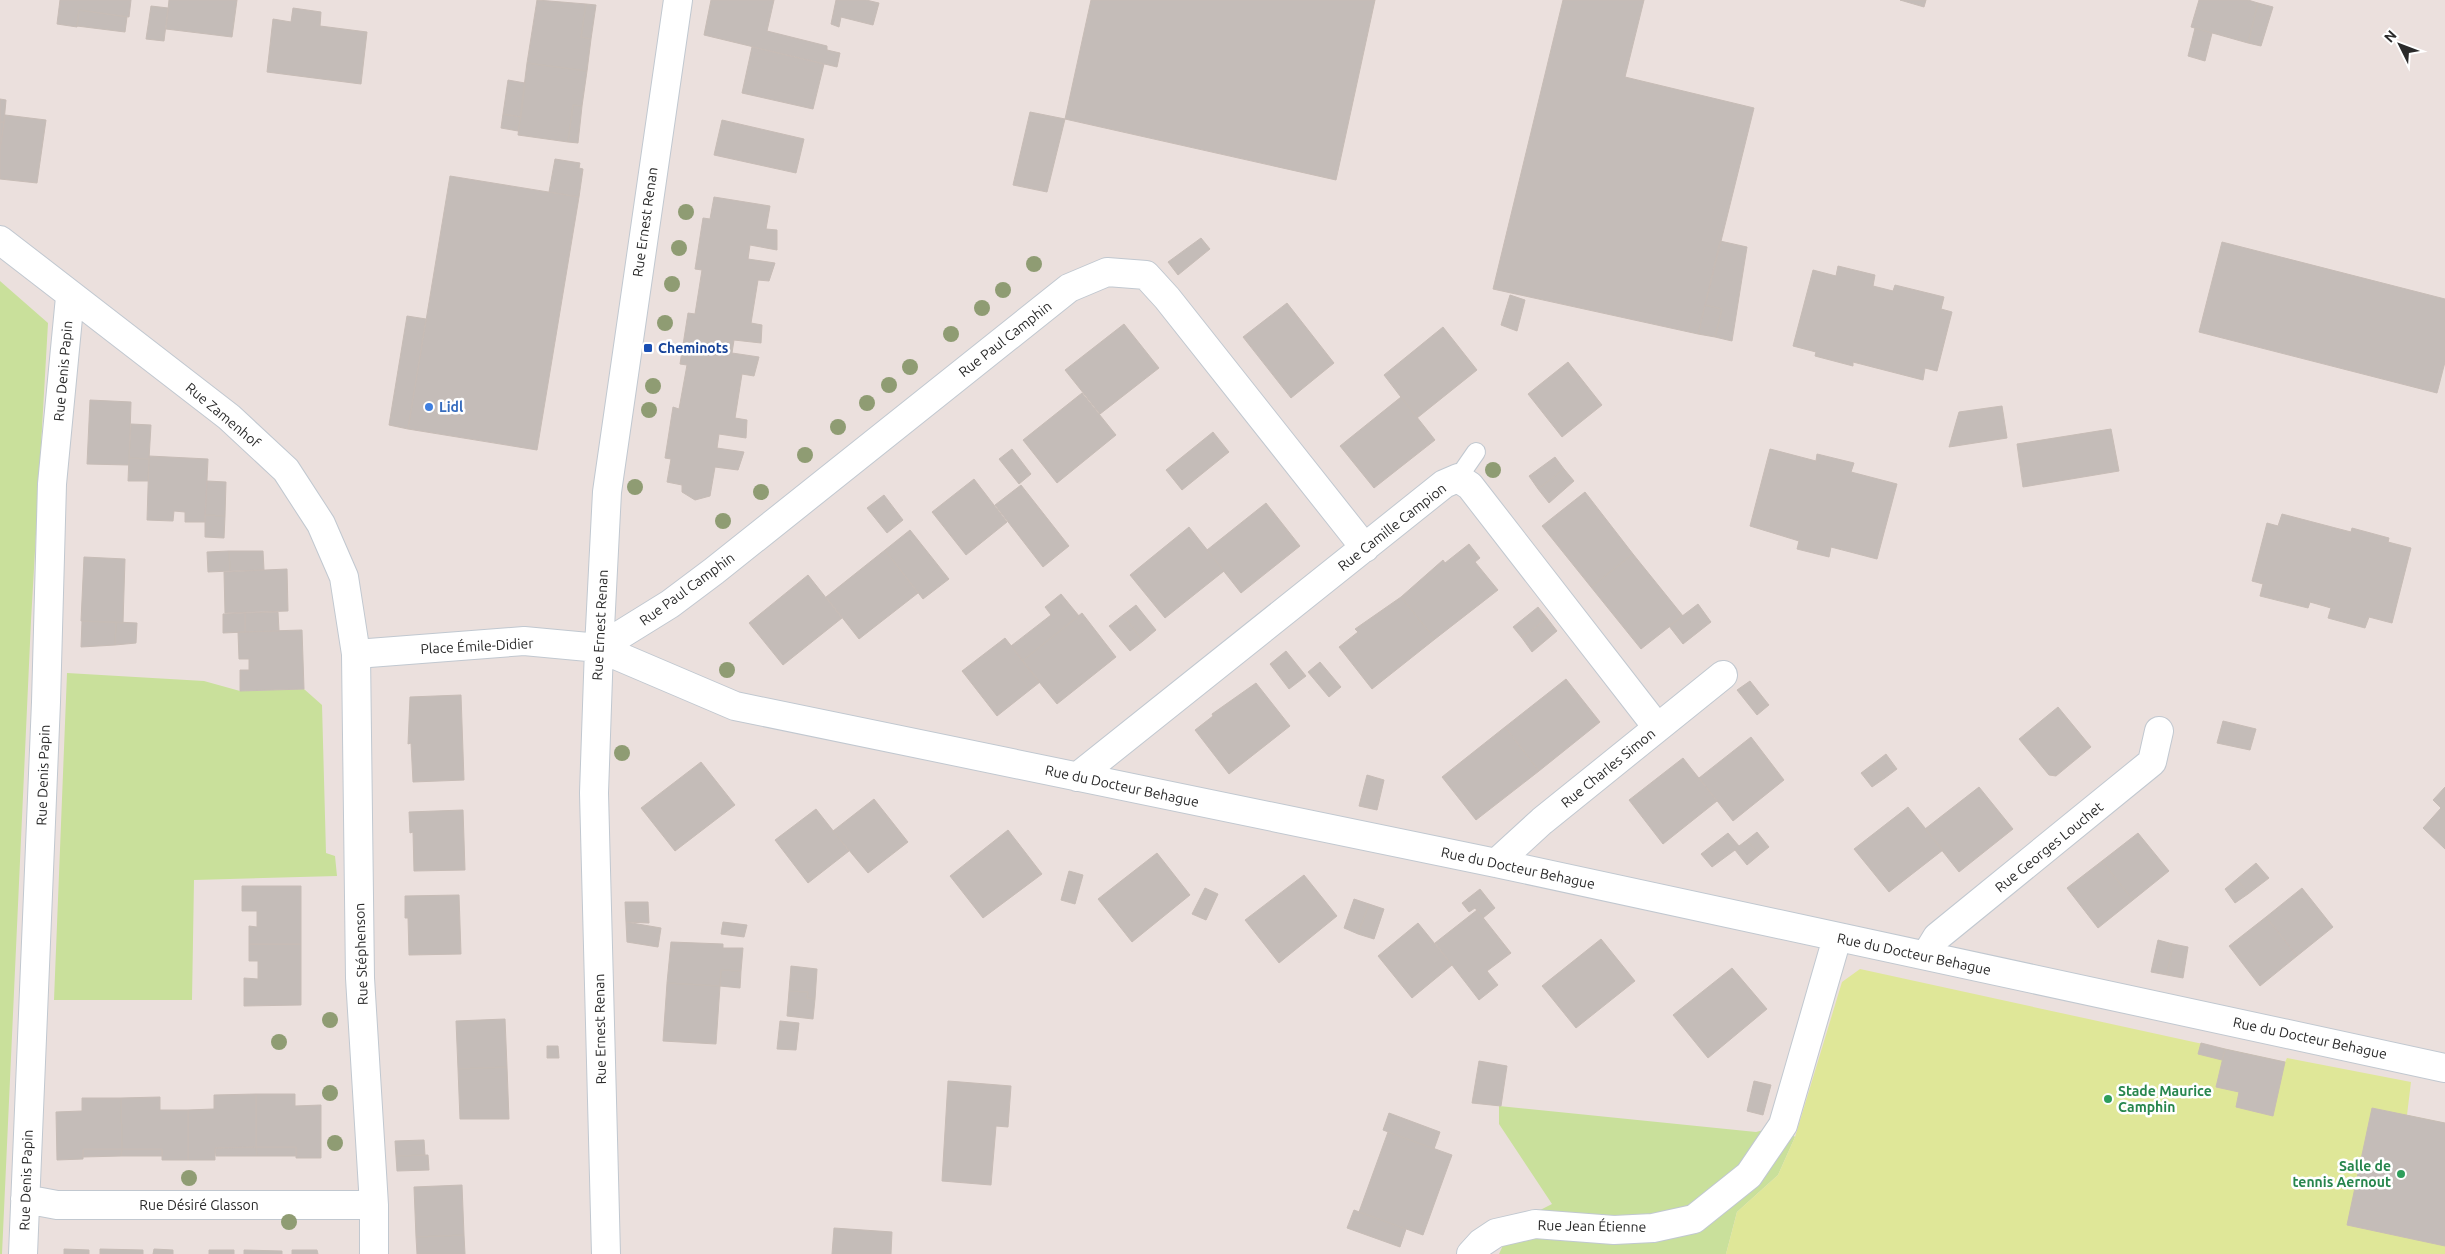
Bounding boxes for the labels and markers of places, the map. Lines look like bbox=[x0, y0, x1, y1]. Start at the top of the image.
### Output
place label: Cheminots bbox=[658, 340, 729, 356]
marker: Cheminots bbox=[642, 342, 654, 354]
place label: Lidl bbox=[439, 399, 463, 415]
marker: Lidl bbox=[423, 401, 435, 413]
place label: Stade Maurice Camphin bbox=[2118, 1083, 2212, 1115]
marker: Stade Maurice Camphin bbox=[2102, 1093, 2114, 1105]
place label: Salle de tennis Aernout bbox=[2293, 1158, 2391, 1190]
marker: Salle de tennis Aernout bbox=[2395, 1168, 2407, 1180]

